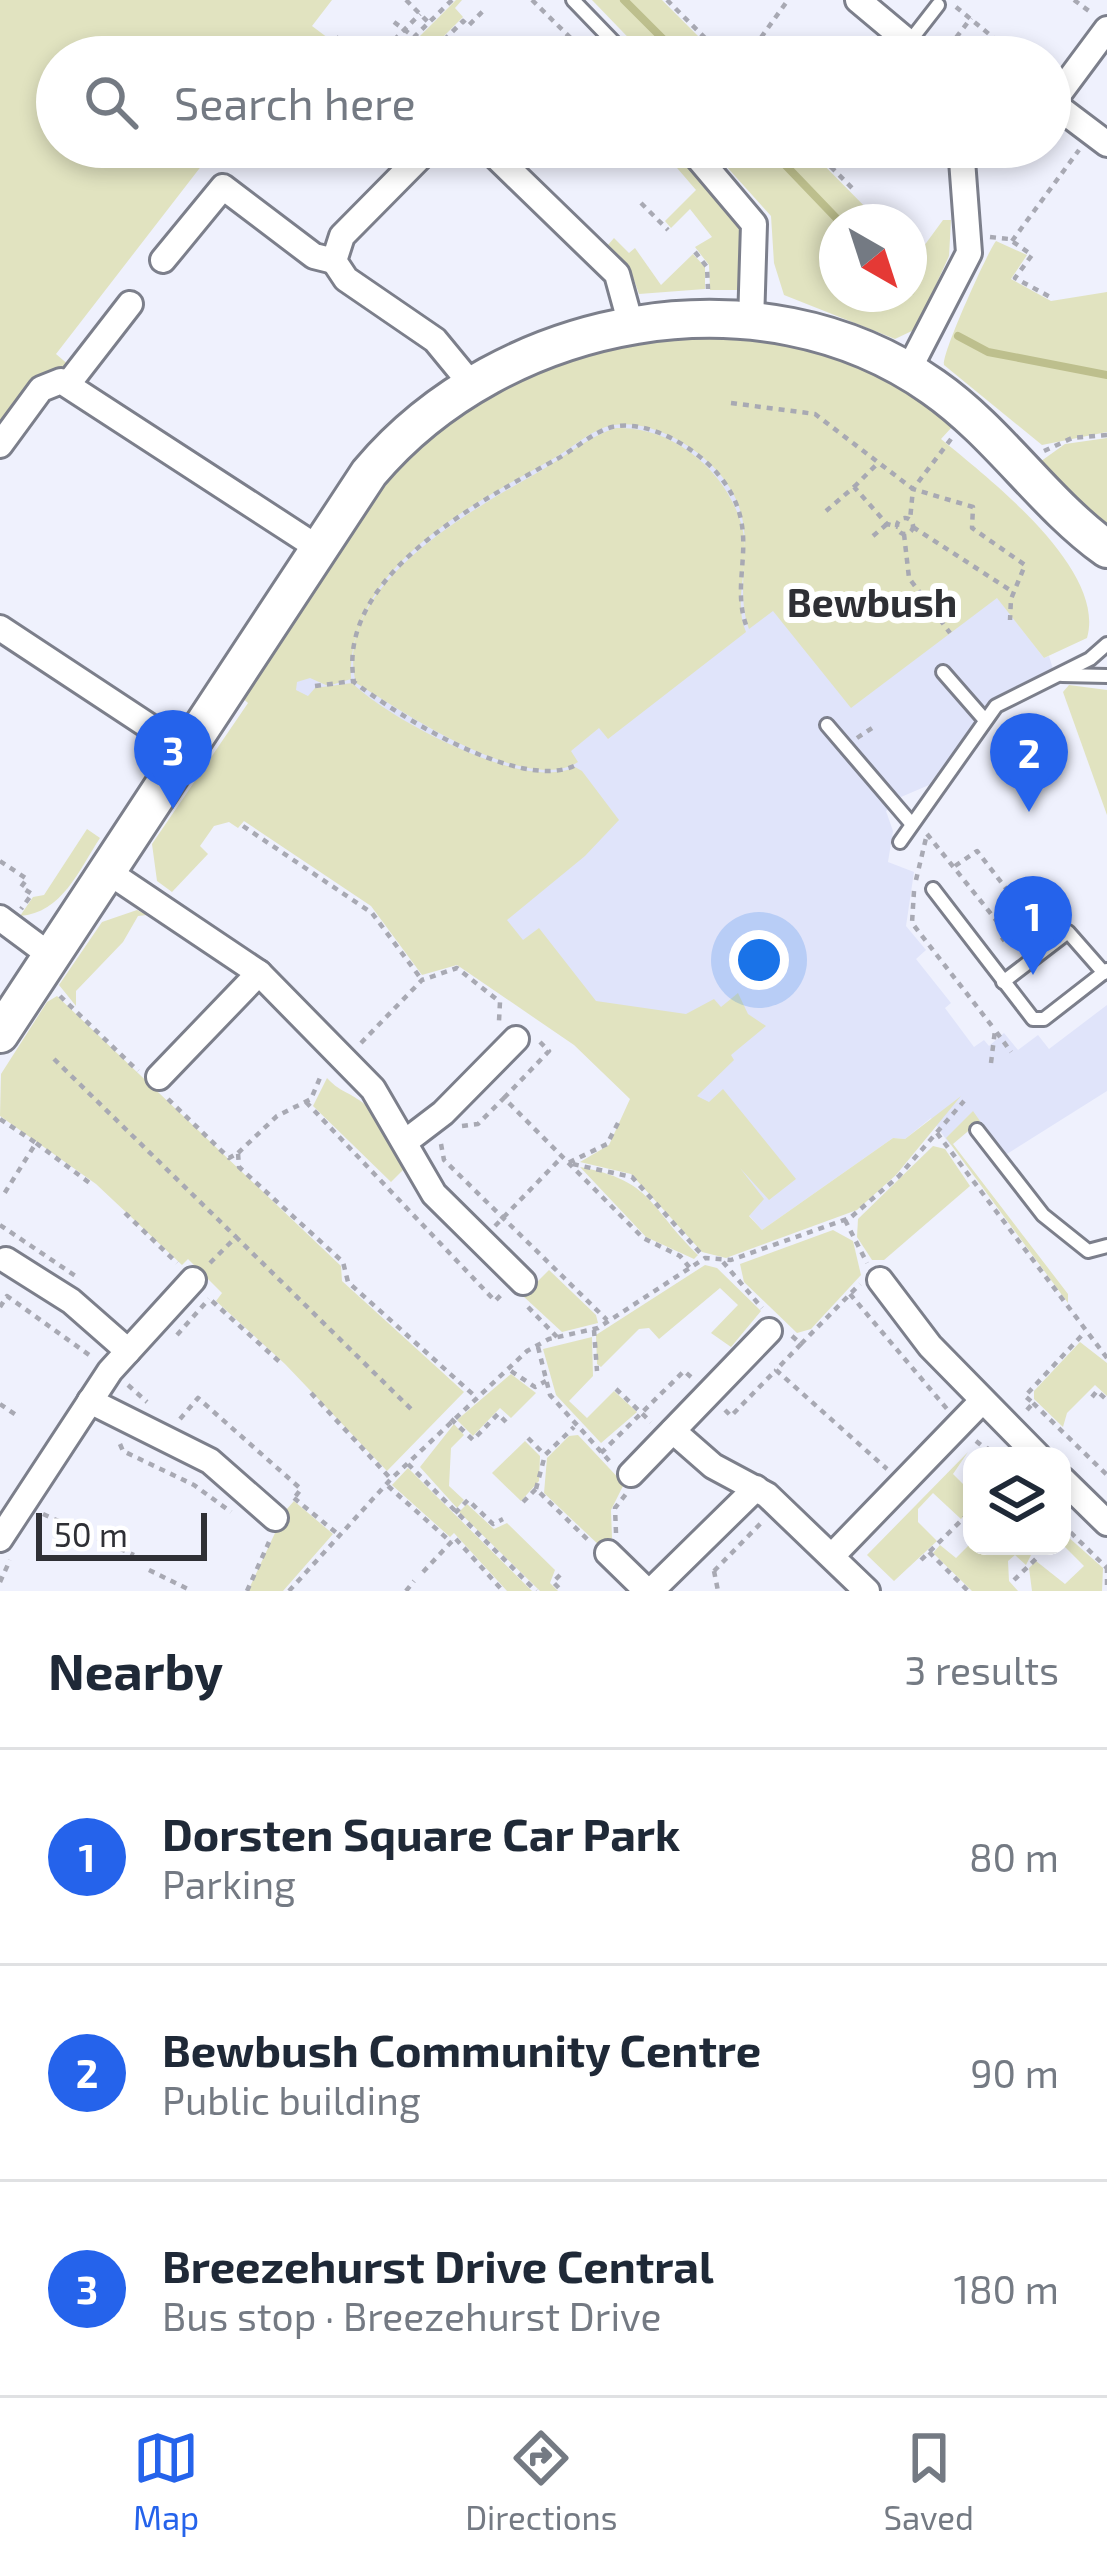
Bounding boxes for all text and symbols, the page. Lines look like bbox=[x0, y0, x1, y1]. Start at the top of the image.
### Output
search box bbox=[36, 36, 1071, 168]
icon: search bbox=[78, 69, 144, 135]
text: Search here bbox=[174, 75, 416, 129]
north arrow bbox=[819, 204, 927, 312]
district label: Bewbush bbox=[787, 578, 957, 625]
pin: 3 bbox=[134, 710, 212, 809]
pin: 2 bbox=[990, 713, 1068, 812]
pin: 1 bbox=[994, 876, 1072, 975]
your location bbox=[729, 930, 789, 990]
map controls bbox=[963, 1447, 1071, 1555]
button: layers bbox=[963, 1447, 1071, 1555]
scale bar bbox=[36, 1507, 207, 1560]
text: 50 m bbox=[54, 1514, 128, 1554]
text: Nearby bbox=[48, 1639, 223, 1700]
text: 3 results bbox=[905, 1646, 1059, 1693]
text: Dorsten Square Car Park bbox=[162, 1806, 680, 1860]
text: 1 bbox=[79, 1833, 95, 1880]
text: 80 m bbox=[969, 1833, 1059, 1880]
text: Parking bbox=[162, 1860, 296, 1907]
text: Bewbush Community Centre bbox=[162, 2022, 761, 2076]
text: 2 bbox=[76, 2049, 98, 2096]
text: 90 m bbox=[970, 2049, 1059, 2096]
text: Public building bbox=[162, 2076, 421, 2123]
text: Breezehurst Drive Central bbox=[162, 2238, 714, 2292]
text: 3 bbox=[76, 2265, 98, 2312]
text: 180 m bbox=[953, 2265, 1059, 2312]
text: Bus stop · Breezehurst Drive bbox=[162, 2292, 661, 2339]
tab: Map bbox=[133, 2425, 199, 2537]
tab: Directions bbox=[465, 2425, 617, 2537]
tab: Saved bbox=[883, 2425, 974, 2537]

